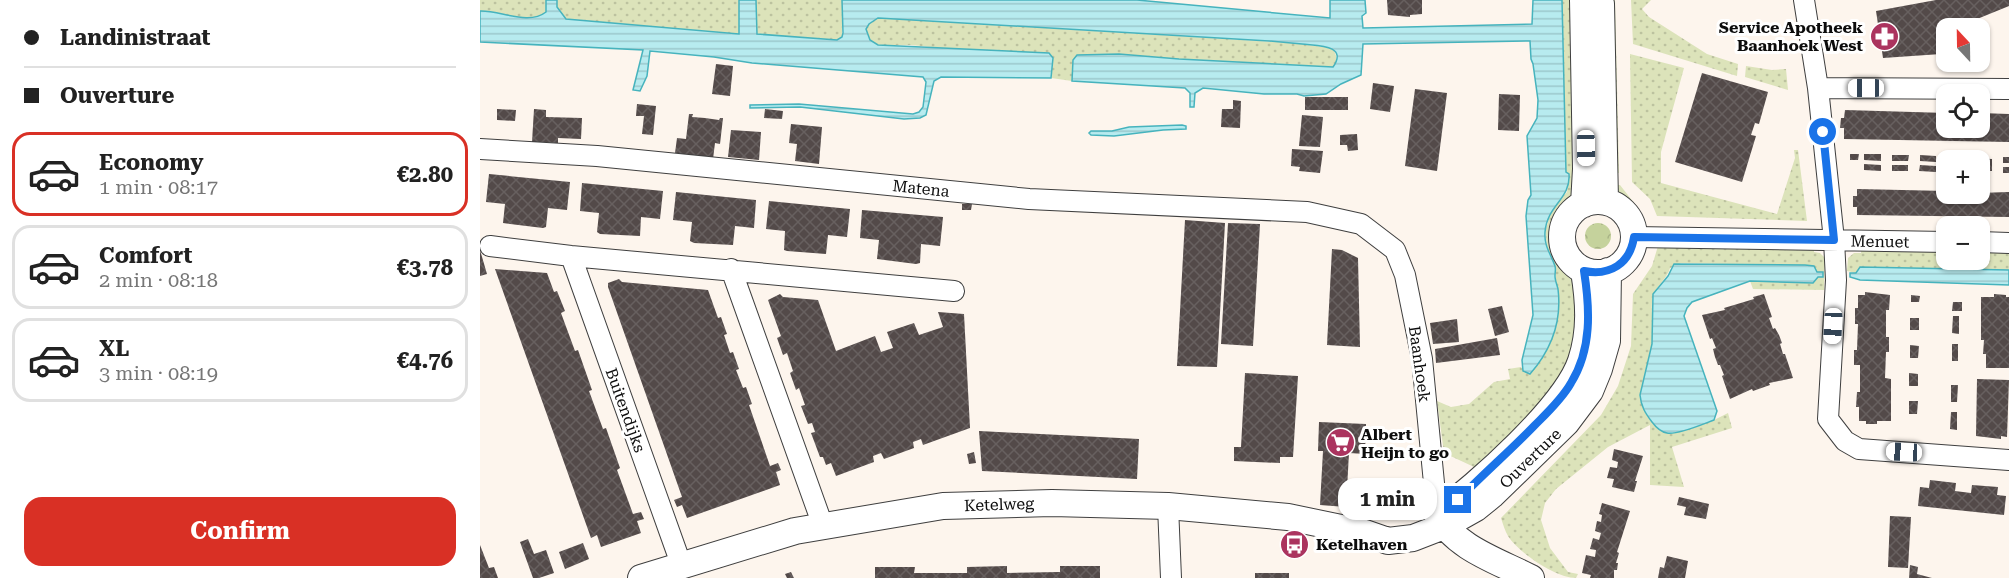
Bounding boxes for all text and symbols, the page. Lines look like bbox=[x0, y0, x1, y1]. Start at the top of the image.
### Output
place label: Service Apotheek Baanhoek West bbox=[1719, 18, 1863, 55]
north arrow bbox=[1936, 18, 1990, 72]
map controls bbox=[1936, 18, 1990, 270]
pharmacy icon: Service Apotheek Baanhoek West bbox=[1868, 20, 1900, 52]
text: Landinistraat bbox=[60, 25, 211, 50]
car bbox=[1848, 79, 1884, 97]
text: Ouverture bbox=[60, 83, 174, 108]
button: locate bbox=[1936, 84, 1990, 138]
route start bbox=[1809, 118, 1836, 145]
car bbox=[1577, 130, 1595, 166]
icon: car bbox=[27, 147, 81, 201]
text: Economy bbox=[99, 150, 203, 175]
button: + bbox=[1936, 150, 1990, 204]
text: €2.80 bbox=[397, 162, 453, 187]
text: 1 min · 08:17 bbox=[99, 175, 218, 199]
street label: Matena bbox=[892, 176, 951, 201]
button: − bbox=[1936, 216, 1990, 270]
street label: Menuet bbox=[1850, 231, 1910, 252]
icon: car bbox=[27, 240, 81, 294]
text: Comfort bbox=[99, 243, 192, 268]
text: €3.78 bbox=[397, 255, 453, 280]
text: 2 min · 08:18 bbox=[99, 268, 218, 292]
car bbox=[1823, 308, 1843, 344]
street label: Baanhoek bbox=[1405, 325, 1434, 403]
icon: car bbox=[27, 333, 81, 387]
text: XL bbox=[99, 336, 129, 361]
text: €4.76 bbox=[397, 348, 453, 373]
text: 3 min · 08:19 bbox=[99, 361, 218, 385]
street label: Buitendijks bbox=[602, 365, 650, 455]
street label: Ouverture bbox=[1496, 424, 1565, 492]
place label: Albert Heijn to go bbox=[1361, 425, 1449, 462]
supermarket icon: Albert Heijn to go bbox=[1324, 427, 1356, 459]
car bbox=[1886, 442, 1922, 462]
callout: 1 min bbox=[1338, 479, 1437, 521]
route end bbox=[1444, 486, 1471, 513]
text: 1 min bbox=[1360, 487, 1415, 511]
street label: Ketelweg bbox=[964, 494, 1035, 515]
button: Confirm bbox=[24, 497, 456, 566]
bus stop icon: Ketelhaven bbox=[1279, 528, 1311, 560]
place label: Ketelhaven bbox=[1316, 535, 1408, 554]

